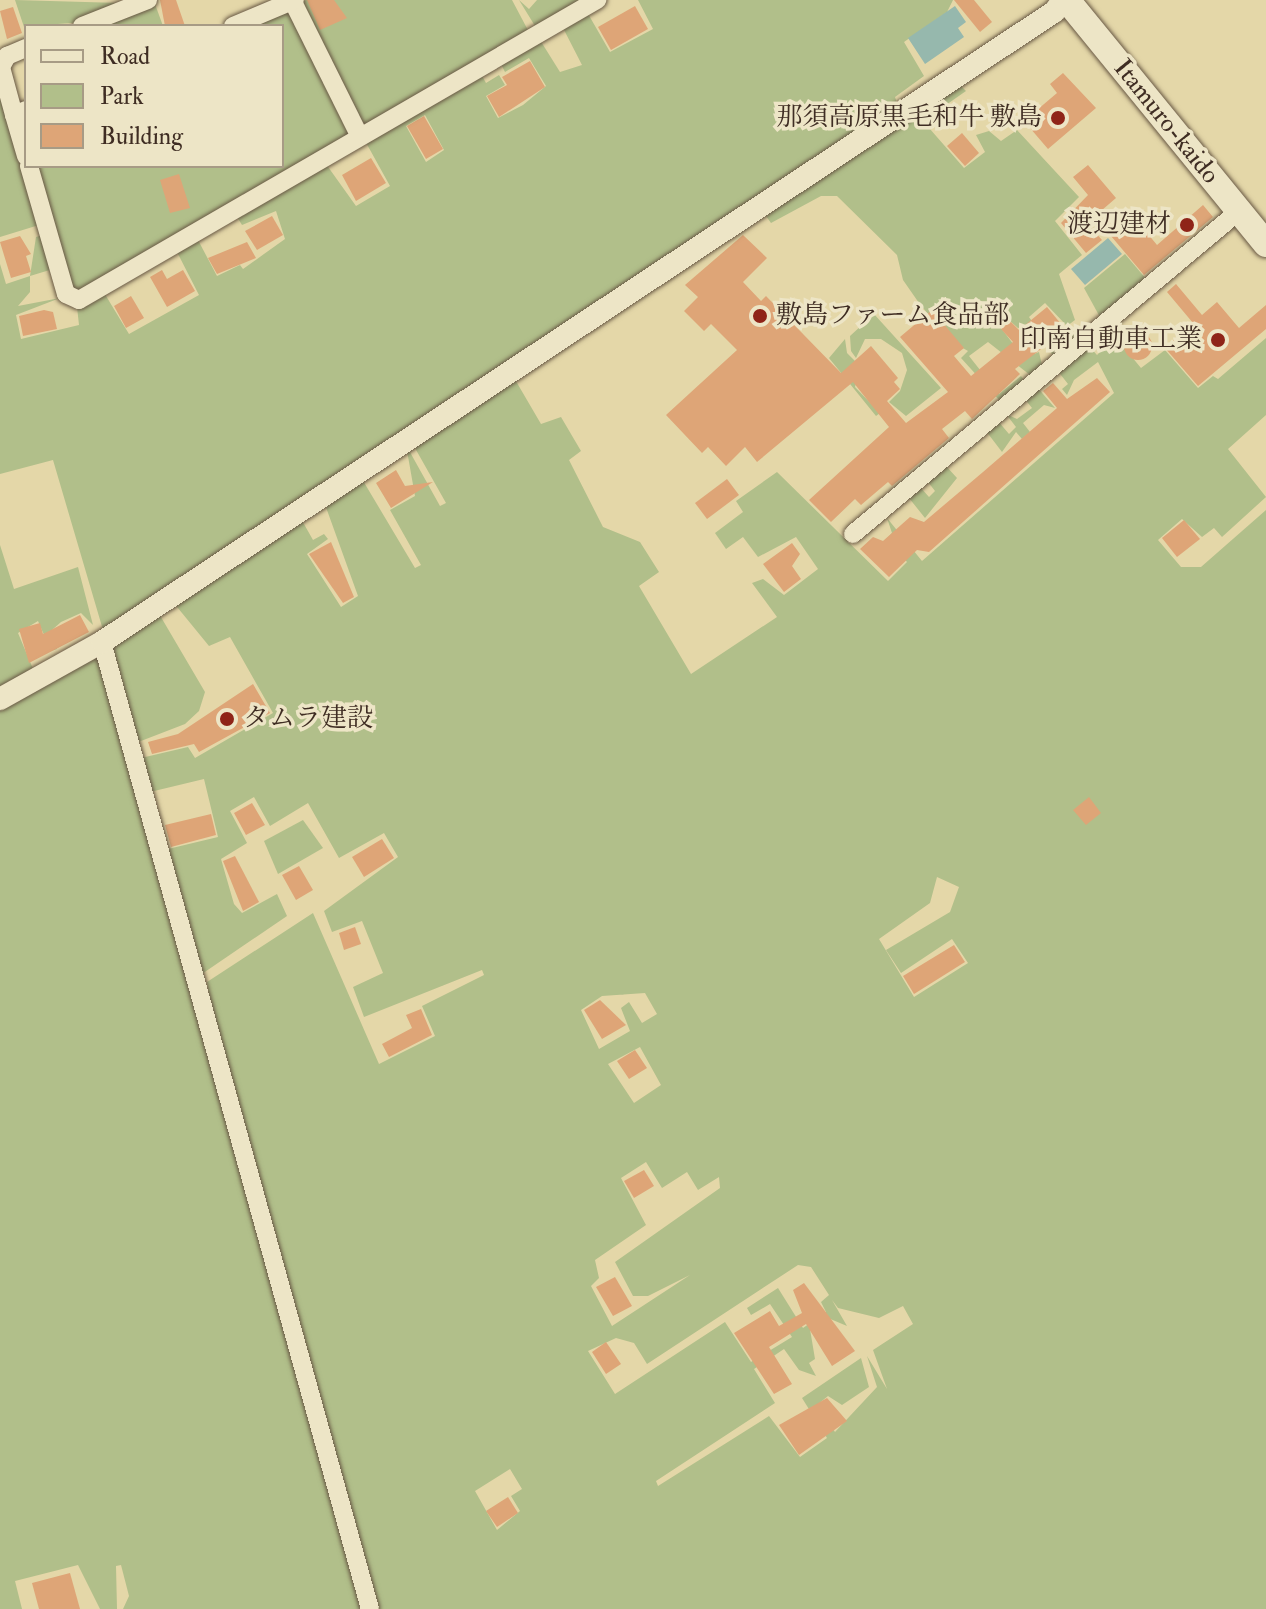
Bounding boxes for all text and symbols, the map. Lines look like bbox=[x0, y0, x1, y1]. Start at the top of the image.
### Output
legend bbox=[24, 24, 284, 168]
text: Road bbox=[100, 41, 150, 72]
street label: Itamuro-kaido bbox=[1106, 54, 1226, 190]
text: Park bbox=[100, 81, 144, 112]
place label: 那須高原黒毛和牛 敷島 bbox=[777, 102, 1042, 134]
marker: 那須高原黒毛和牛 敷島 bbox=[1049, 109, 1067, 127]
text: Building bbox=[100, 121, 183, 152]
place label: 渡辺建材 bbox=[1067, 209, 1171, 241]
marker: 渡辺建材 bbox=[1178, 216, 1196, 234]
place label: 敷島ファーム食品部 bbox=[776, 300, 1010, 332]
marker: 敷島ファーム食品部 bbox=[751, 307, 769, 325]
place label: 印南自動車工業 bbox=[1020, 324, 1202, 356]
marker: 印南自動車工業 bbox=[1209, 331, 1227, 349]
place label: タムラ建設 bbox=[243, 703, 373, 735]
marker: タムラ建設 bbox=[218, 710, 236, 728]

